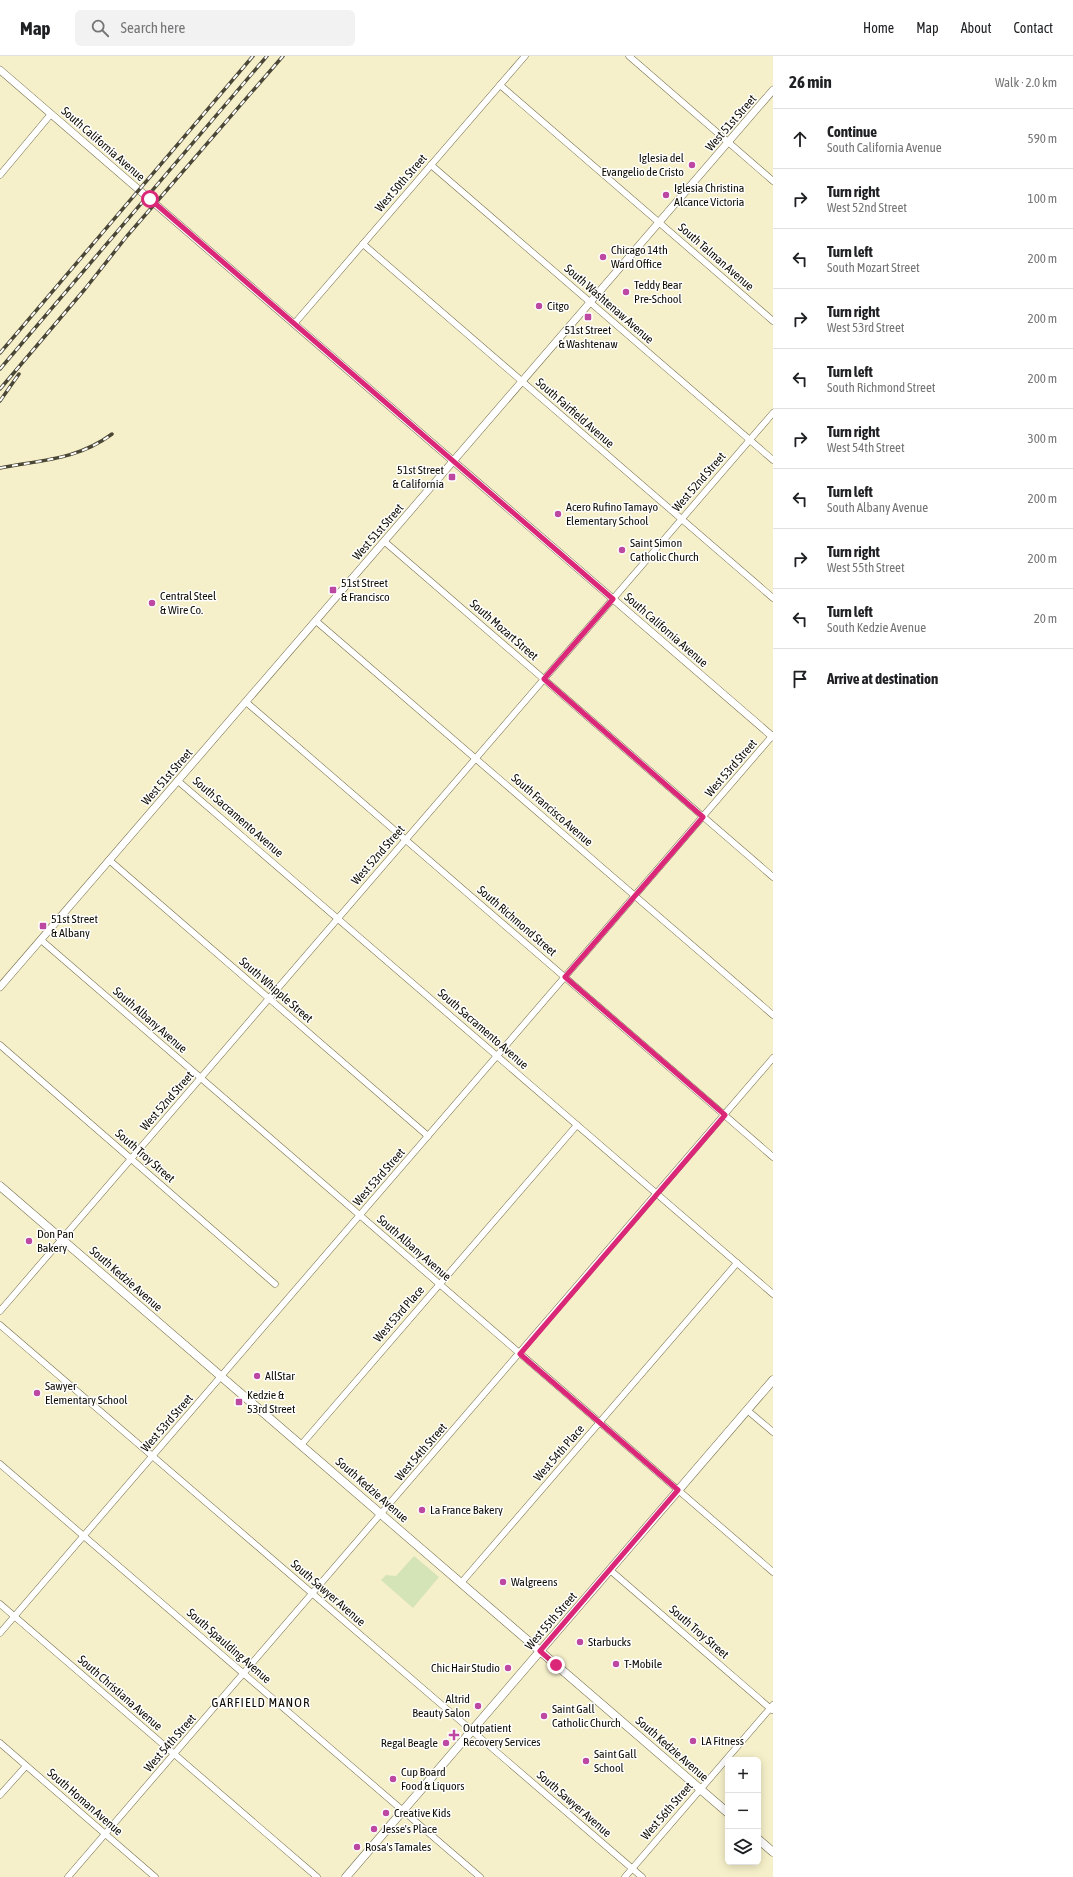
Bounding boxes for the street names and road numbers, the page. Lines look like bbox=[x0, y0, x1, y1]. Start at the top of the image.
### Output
street label: West 51st Street bbox=[703, 92, 760, 154]
street label: South California Avenue bbox=[58, 104, 148, 184]
street label: West 50th Street bbox=[372, 151, 430, 215]
street label: South Talman Avenue bbox=[675, 220, 757, 294]
street label: South Washtenaw Avenue bbox=[562, 261, 656, 347]
street label: South Fairfield Avenue bbox=[533, 375, 617, 451]
street label: West 52nd Street bbox=[669, 449, 729, 514]
street label: West 51st Street bbox=[350, 501, 407, 563]
street label: South California Avenue bbox=[621, 590, 711, 670]
street label: South Mozart Street bbox=[467, 597, 541, 664]
street label: West 53rd Street bbox=[702, 736, 760, 800]
street label: West 51st Street bbox=[139, 746, 196, 808]
street label: South Francisco Avenue bbox=[509, 771, 595, 849]
street label: South Sacramento Avenue bbox=[190, 774, 286, 860]
street label: West 52nd Street bbox=[348, 822, 408, 887]
street label: South Richmond Street bbox=[475, 883, 560, 959]
street label: South Whipple Street bbox=[236, 954, 316, 1026]
street label: South Albany Avenue bbox=[110, 984, 190, 1056]
street label: South Sacramento Avenue bbox=[435, 986, 531, 1072]
street label: West 52nd Street bbox=[137, 1068, 197, 1133]
street label: South Troy Street bbox=[113, 1126, 178, 1186]
street label: West 53rd Street bbox=[350, 1145, 408, 1209]
street label: South Albany Avenue bbox=[374, 1212, 454, 1284]
street label: South Kedzie Avenue bbox=[87, 1244, 165, 1314]
street label: West 53rd Place bbox=[371, 1283, 427, 1345]
street label: West 53rd Street bbox=[138, 1391, 196, 1455]
street label: West 54th Street bbox=[392, 1420, 450, 1484]
street label: West 54th Place bbox=[531, 1422, 587, 1484]
street label: South Kedzie Avenue bbox=[333, 1455, 411, 1525]
street label: South Sawyer Avenue bbox=[288, 1557, 368, 1629]
street label: West 55th Street bbox=[522, 1589, 580, 1653]
street label: South Troy Street bbox=[667, 1602, 732, 1662]
street label: South Spaulding Avenue bbox=[184, 1606, 274, 1686]
street label: South Christiana Avenue bbox=[75, 1653, 165, 1733]
street label: West 54th Street bbox=[141, 1711, 199, 1775]
street label: South Kedzie Avenue bbox=[633, 1714, 711, 1784]
street label: South Homan Avenue bbox=[45, 1766, 125, 1838]
street label: South Sawyer Avenue bbox=[534, 1768, 614, 1840]
street label: West 56th Street bbox=[638, 1779, 696, 1843]

